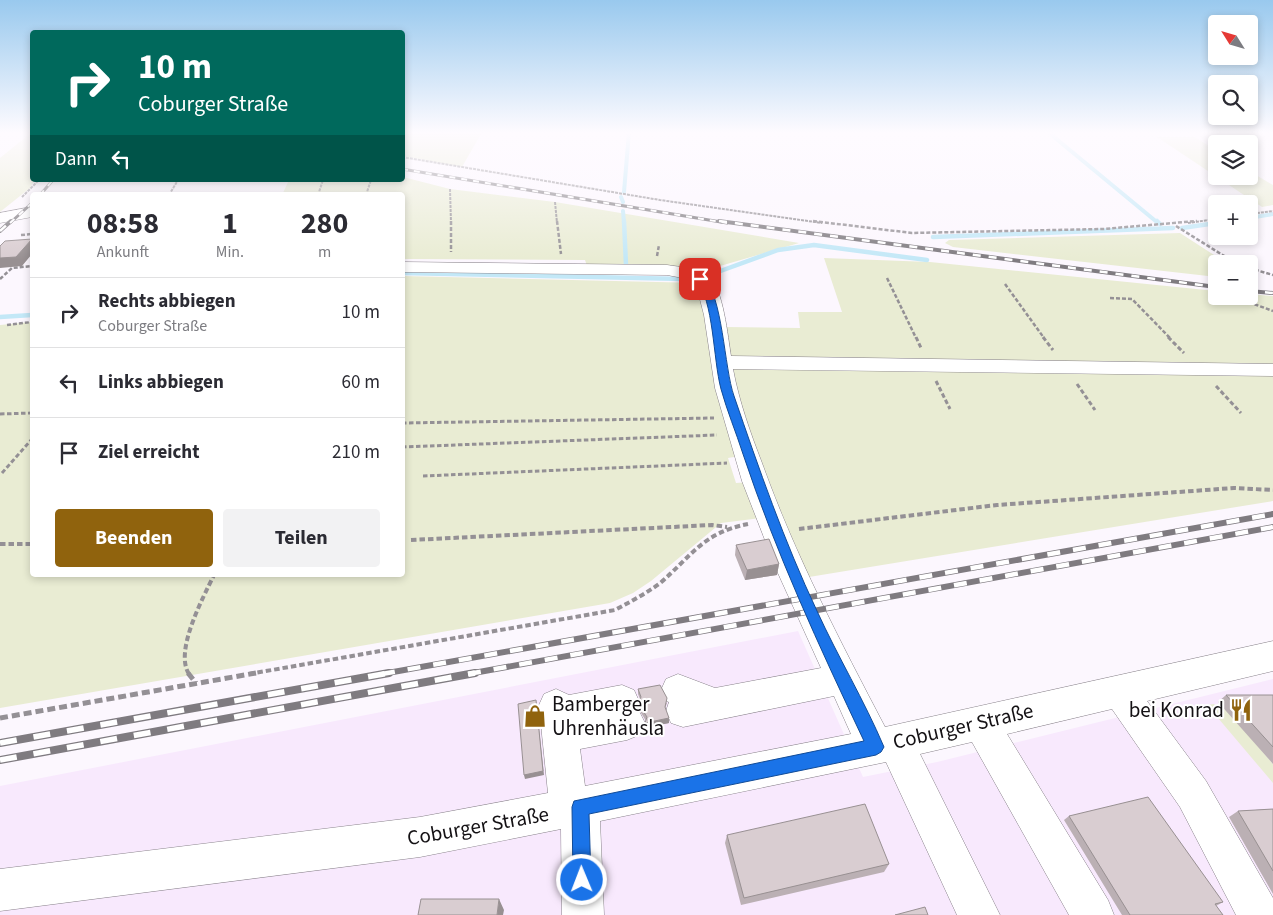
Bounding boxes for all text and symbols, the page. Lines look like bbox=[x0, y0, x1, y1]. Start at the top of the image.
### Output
north arrow bbox=[1208, 15, 1258, 65]
map controls bbox=[1208, 15, 1258, 305]
text: 10 m bbox=[138, 42, 212, 92]
icon: right bbox=[55, 50, 120, 115]
button: search bbox=[1208, 75, 1258, 125]
text: Coburger Straße bbox=[138, 88, 288, 120]
button: layers bbox=[1208, 135, 1258, 185]
icon: left bbox=[107, 145, 135, 173]
text: Dann bbox=[55, 146, 97, 173]
button: + bbox=[1208, 195, 1258, 245]
text: 08:58 bbox=[87, 202, 159, 245]
text: 1 bbox=[222, 202, 238, 245]
text: 280 bbox=[301, 202, 348, 245]
text: Ankunft bbox=[97, 241, 149, 263]
text: Min. bbox=[216, 241, 244, 263]
text: m bbox=[318, 241, 331, 263]
button: − bbox=[1208, 255, 1258, 305]
pin bbox=[679, 258, 721, 300]
icon: arrive bbox=[686, 265, 714, 293]
text: Rechts abbiegen bbox=[98, 288, 236, 315]
icon: right bbox=[55, 299, 83, 327]
text: 10 m bbox=[342, 299, 380, 326]
text: Coburger Straße bbox=[98, 315, 207, 337]
icon: left bbox=[55, 369, 83, 397]
text: Links abbiegen bbox=[98, 369, 224, 396]
text: 60 m bbox=[342, 369, 380, 396]
icon: arrive bbox=[55, 439, 83, 467]
text: Ziel erreicht bbox=[98, 439, 199, 466]
text: 210 m bbox=[332, 439, 380, 466]
button: Beenden bbox=[55, 509, 213, 567]
button: Teilen bbox=[223, 509, 380, 567]
place label: Bamberger Uhrenhäusla bbox=[552, 689, 664, 743]
street label: Coburger Straße bbox=[890, 695, 1036, 757]
place label: bei Konrad bbox=[1129, 695, 1224, 725]
restaurant icon: bei Konrad bbox=[1228, 697, 1254, 723]
shop icon: Bamberger Uhrenhäusla bbox=[522, 703, 548, 729]
street label: Coburger Straße bbox=[405, 799, 551, 853]
position arrow bbox=[555, 853, 607, 905]

